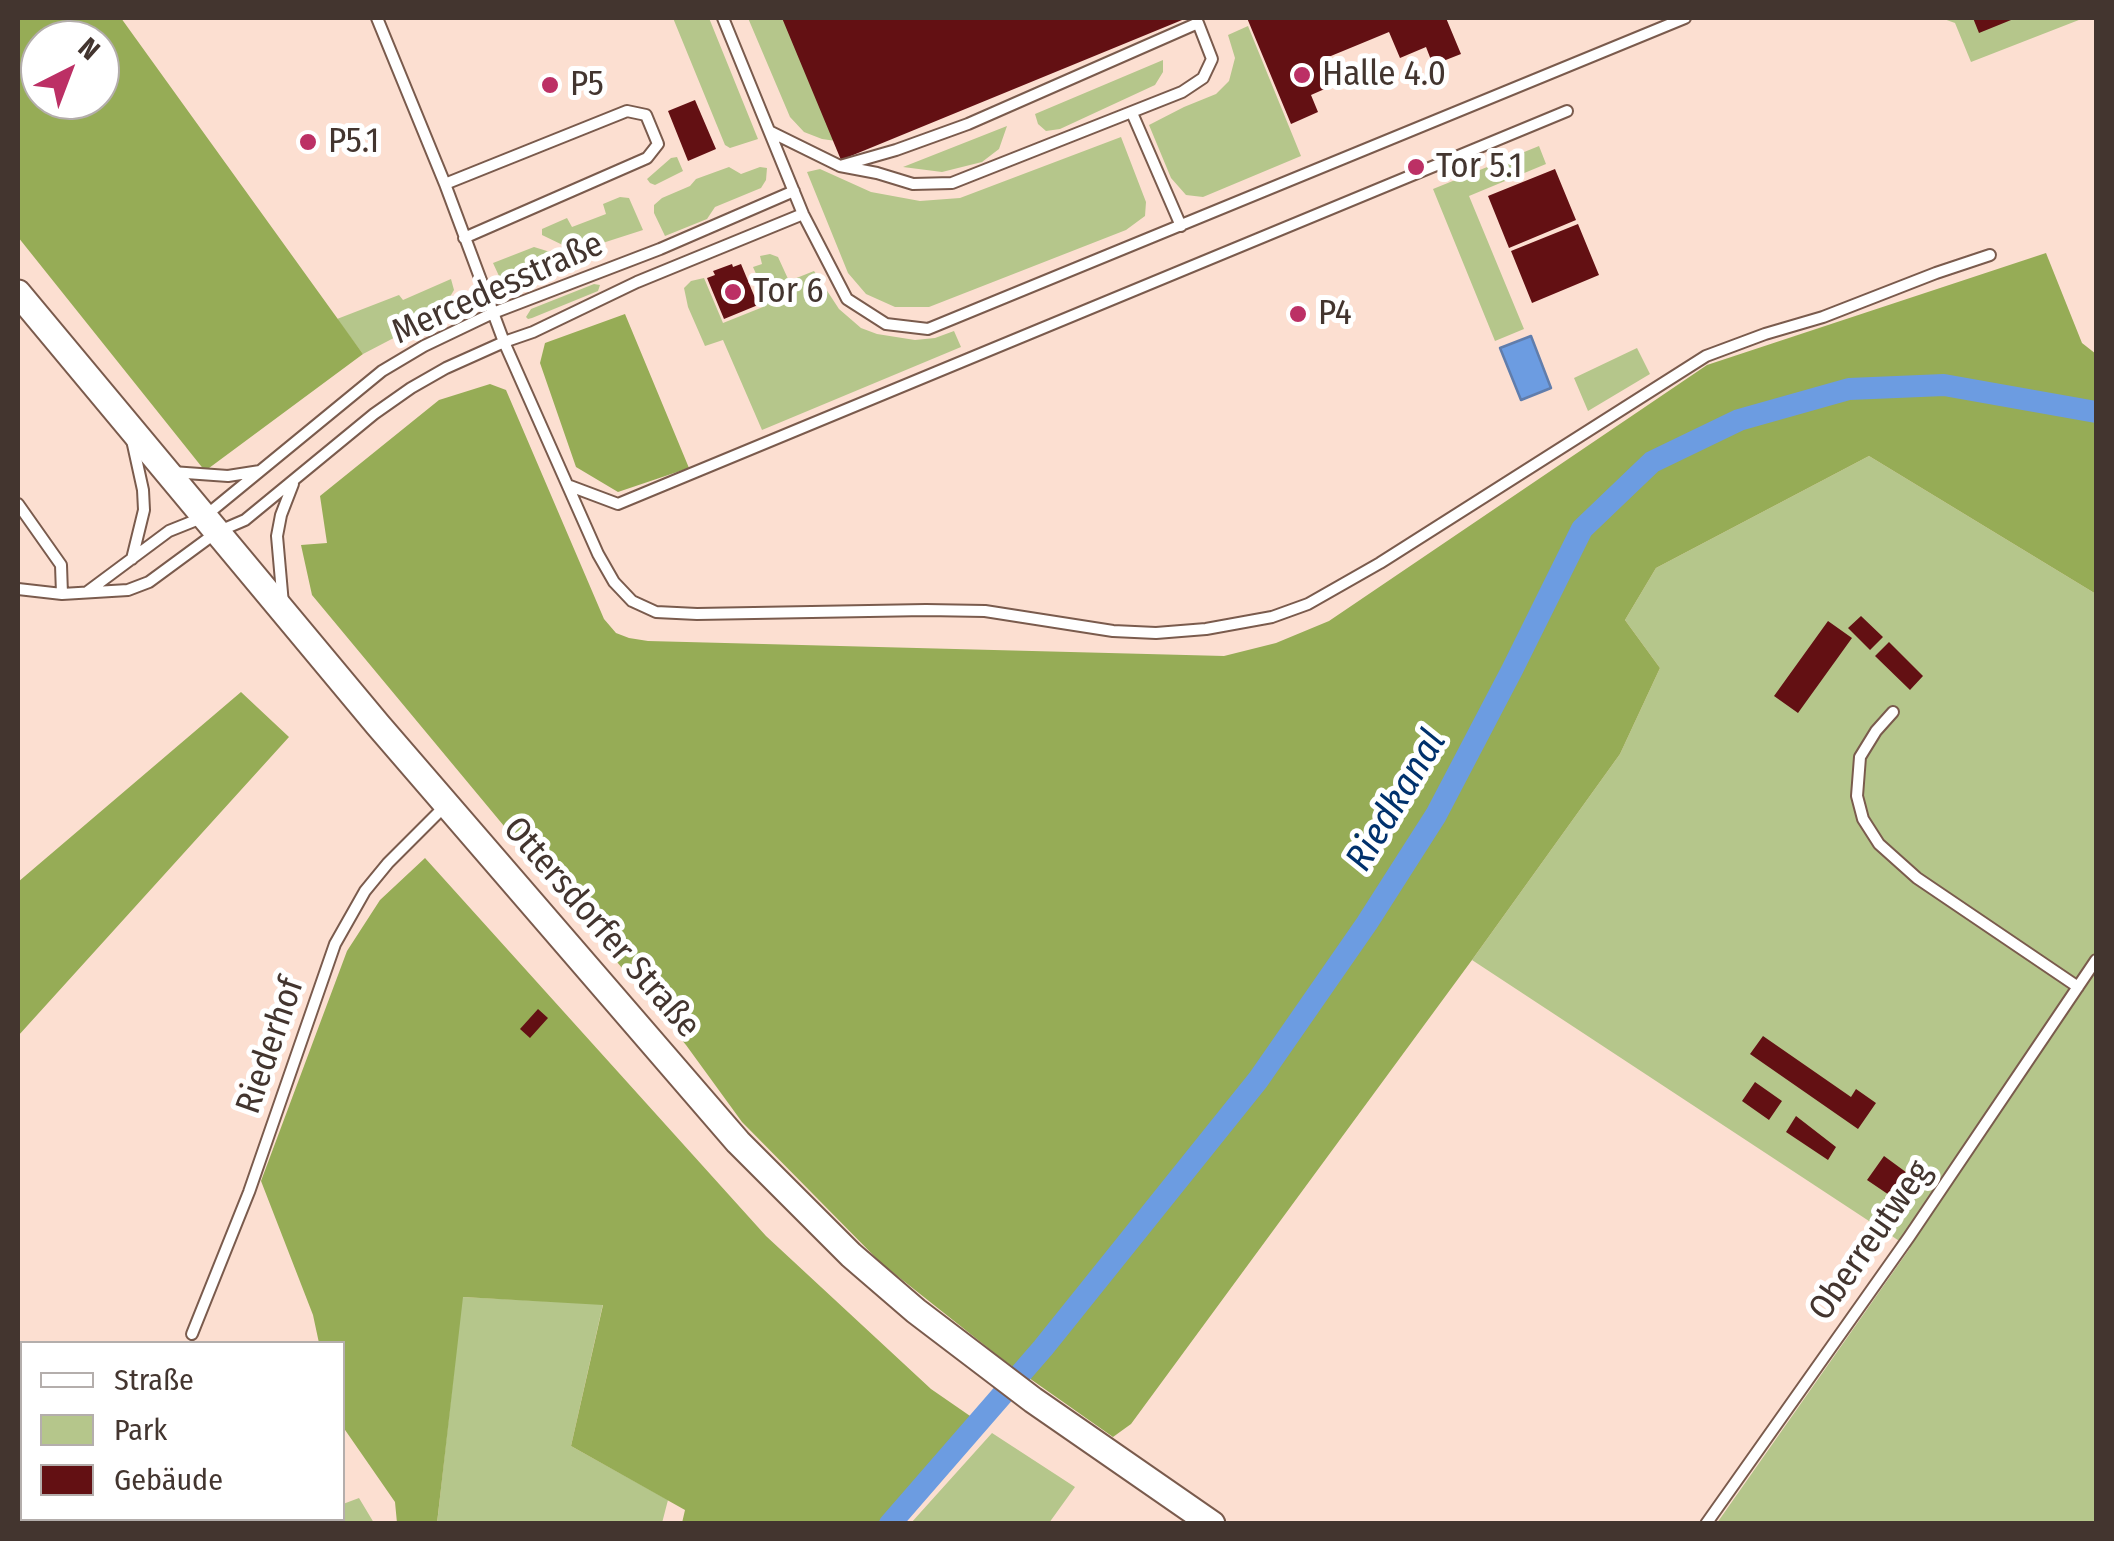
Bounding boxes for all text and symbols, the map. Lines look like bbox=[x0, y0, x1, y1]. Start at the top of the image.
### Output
north arrow bbox=[20, 20, 120, 120]
text: N bbox=[72, 31, 106, 67]
place label: Halle 4.0 bbox=[1322, 54, 1446, 96]
place label: P5 bbox=[570, 64, 604, 106]
marker: Halle 4.0 bbox=[1291, 64, 1313, 86]
marker: P5 bbox=[539, 74, 561, 96]
place label: P5.1 bbox=[328, 121, 379, 163]
marker: P5.1 bbox=[297, 131, 319, 153]
place label: Tor 5.1 bbox=[1436, 146, 1523, 188]
marker: Tor 5.1 bbox=[1405, 156, 1427, 178]
street label: Mercedesstraße bbox=[386, 224, 610, 354]
place label: Tor 6 bbox=[753, 271, 823, 313]
marker: Tor 6 bbox=[722, 281, 744, 303]
place label: P4 bbox=[1318, 293, 1352, 335]
marker: P4 bbox=[1287, 303, 1309, 325]
water label: Riedkanal bbox=[1337, 722, 1457, 880]
street label: Ottersdorfer Straße bbox=[494, 809, 708, 1047]
street label: Riederhof bbox=[228, 972, 314, 1120]
street label: Oberreutweg bbox=[1801, 1153, 1941, 1329]
legend bbox=[20, 1341, 345, 1521]
text: Straße bbox=[114, 1362, 194, 1398]
text: Park bbox=[114, 1412, 167, 1448]
text: Gebäude bbox=[114, 1462, 223, 1498]

